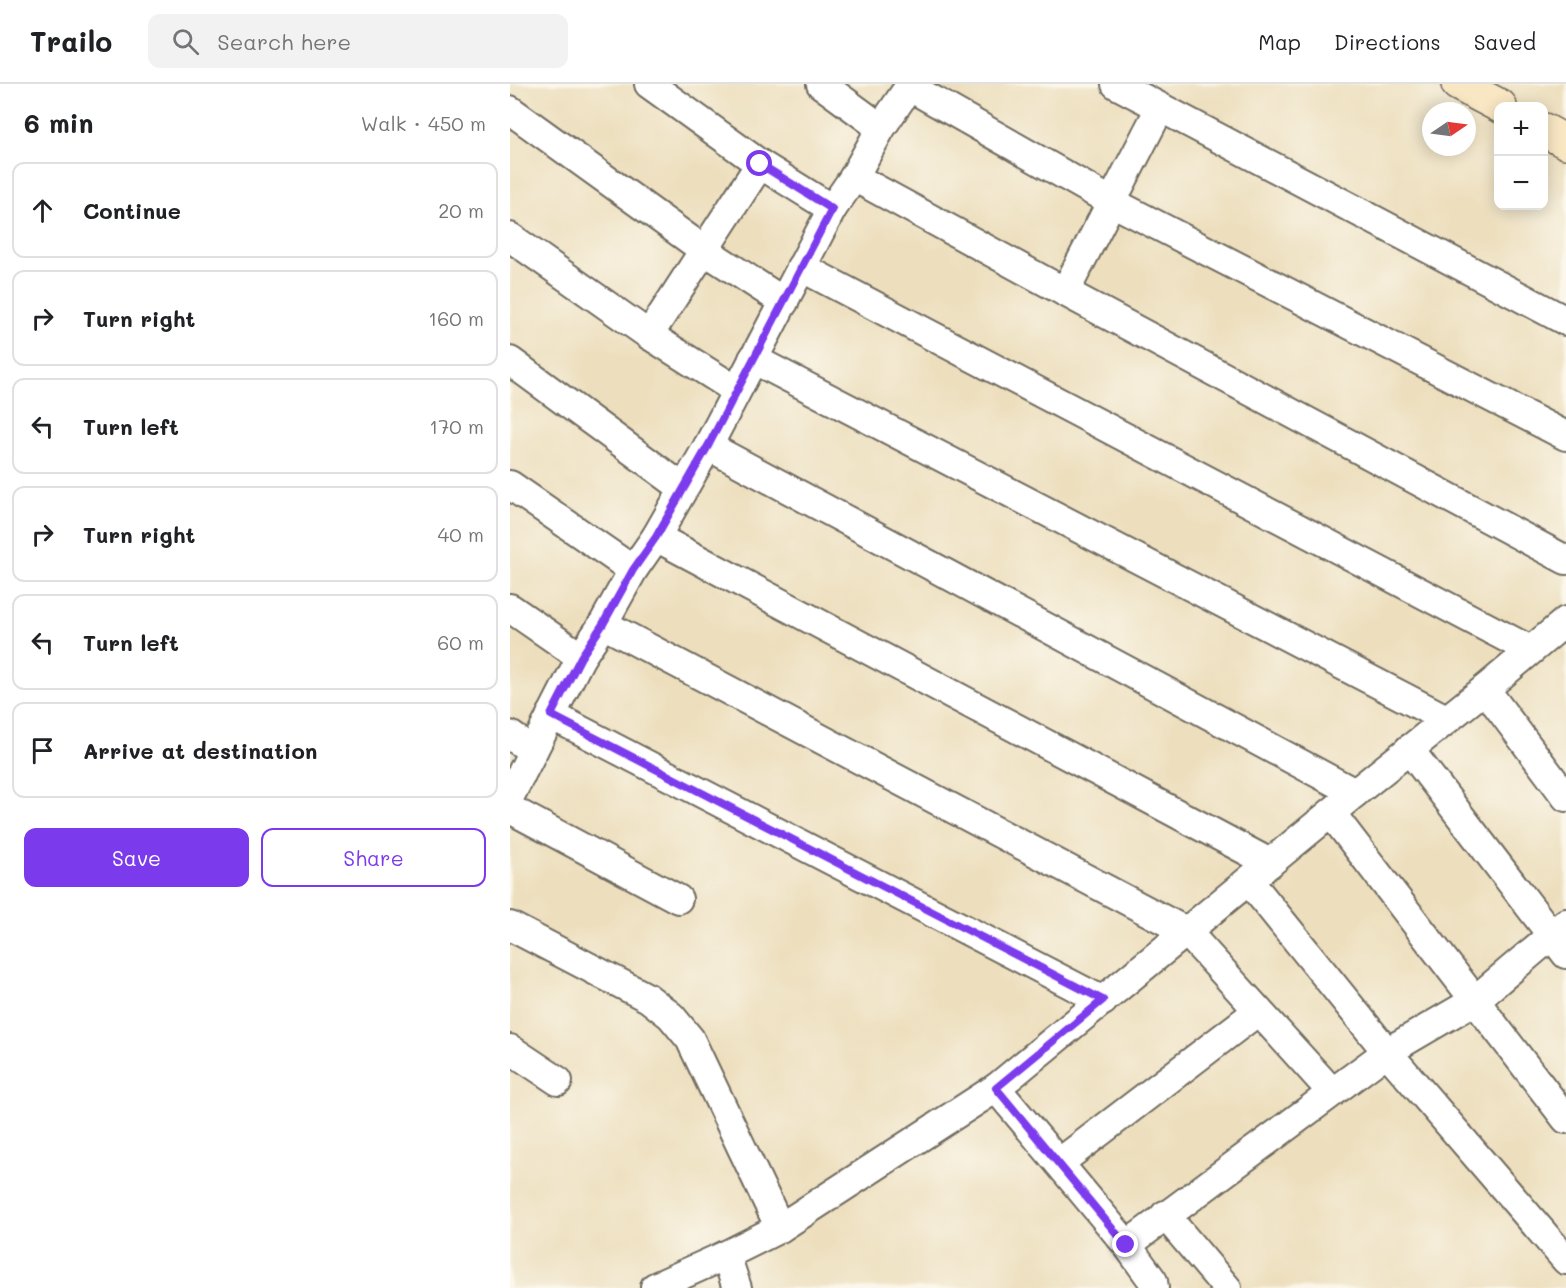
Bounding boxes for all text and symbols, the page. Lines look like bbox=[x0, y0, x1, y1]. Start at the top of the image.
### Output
search box bbox=[148, 14, 568, 68]
text: Trailo bbox=[30, 23, 112, 59]
icon: search bbox=[169, 25, 202, 58]
text: Search here bbox=[217, 27, 351, 56]
text: Map bbox=[1258, 28, 1301, 55]
text: Directions bbox=[1334, 28, 1441, 55]
text: Saved bbox=[1474, 28, 1536, 55]
north arrow bbox=[1422, 102, 1476, 156]
map controls bbox=[1494, 102, 1548, 210]
button: + bbox=[1494, 102, 1548, 156]
text: 6 min bbox=[24, 106, 93, 140]
text: Walk · 450 m bbox=[361, 110, 486, 136]
route start bbox=[746, 150, 772, 176]
button: − bbox=[1494, 156, 1548, 210]
icon: ahead bbox=[26, 194, 59, 227]
text: Continue bbox=[83, 196, 181, 225]
text: 20 m bbox=[438, 197, 484, 223]
icon: right bbox=[26, 302, 59, 335]
text: Turn right bbox=[83, 304, 195, 333]
text: 160 m bbox=[428, 305, 484, 331]
icon: left bbox=[26, 410, 59, 443]
text: Turn left bbox=[83, 412, 179, 441]
text: 170 m bbox=[429, 413, 484, 439]
icon: right bbox=[26, 518, 59, 551]
text: Turn right bbox=[83, 520, 195, 549]
text: 40 m bbox=[438, 521, 484, 547]
icon: left bbox=[26, 626, 59, 659]
text: Turn left bbox=[83, 628, 179, 657]
text: 60 m bbox=[437, 629, 484, 655]
icon: arrive bbox=[26, 734, 59, 767]
text: Arrive at destination bbox=[83, 736, 318, 765]
button: Save bbox=[24, 828, 249, 887]
button: Share bbox=[261, 828, 486, 887]
route end bbox=[1112, 1231, 1138, 1257]

